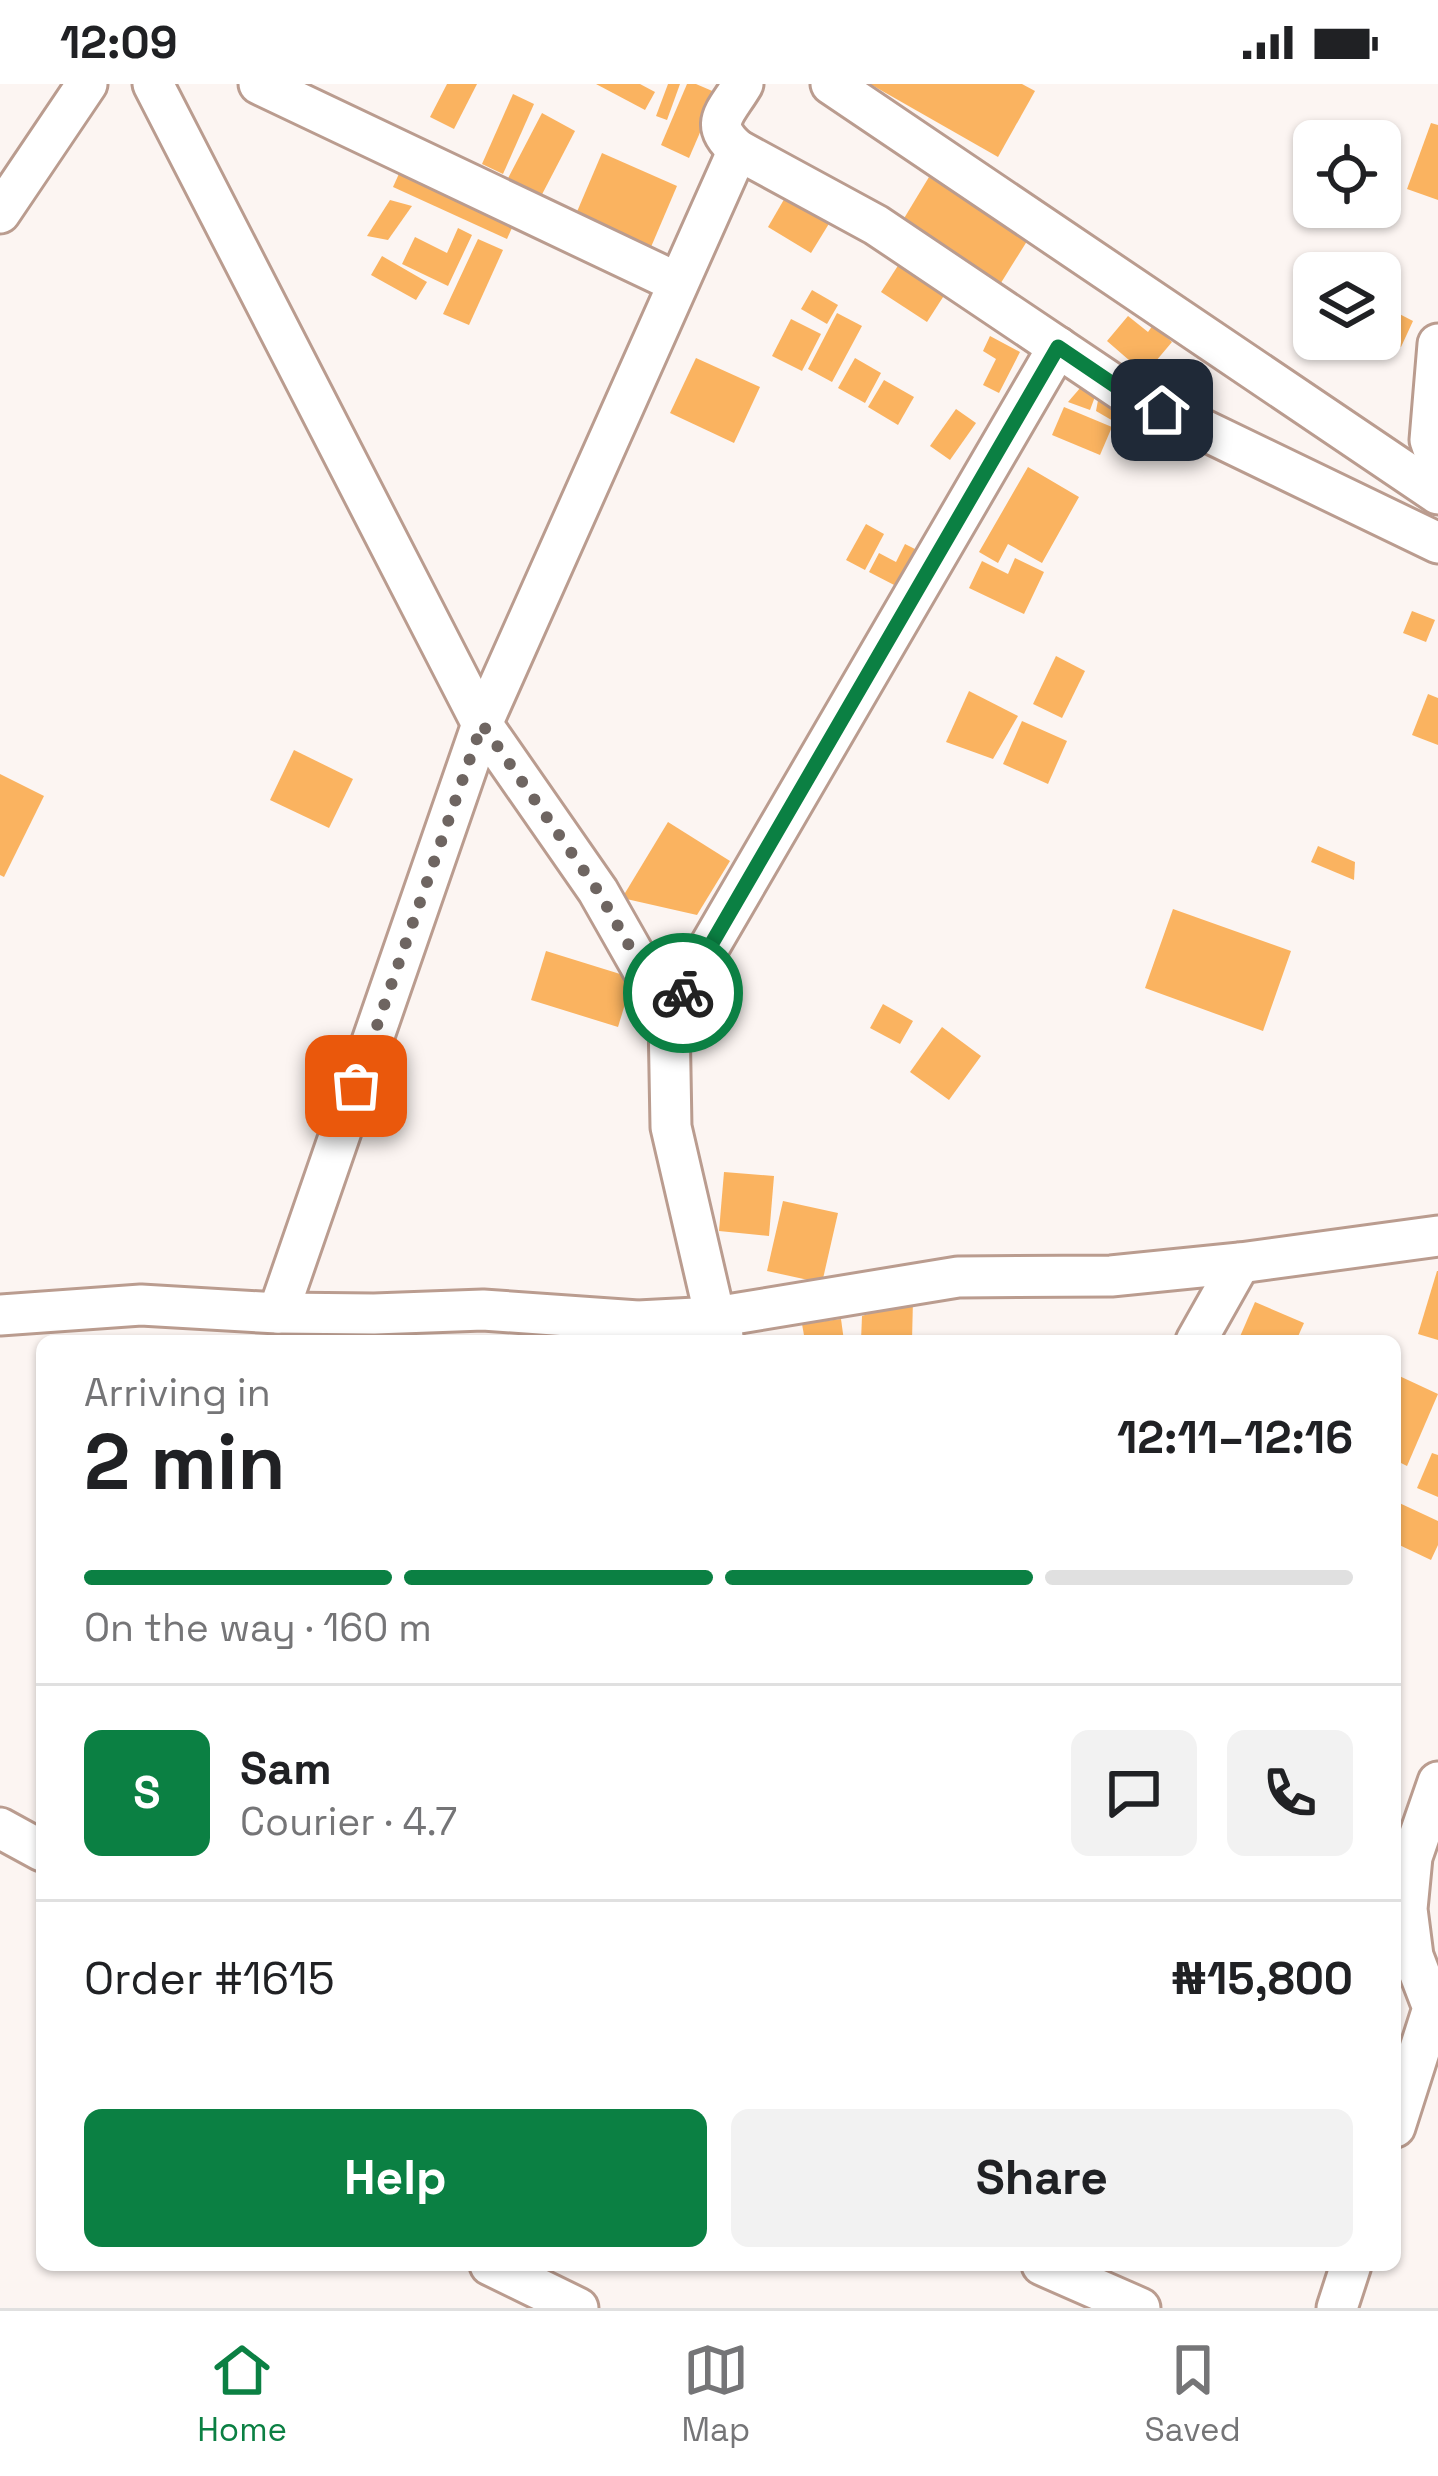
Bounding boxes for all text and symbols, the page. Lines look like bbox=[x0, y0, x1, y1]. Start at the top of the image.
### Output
text: 12:09 bbox=[60, 14, 177, 71]
map controls bbox=[1293, 120, 1401, 360]
button: locate bbox=[1293, 120, 1401, 228]
button: layers bbox=[1293, 252, 1401, 360]
pin bbox=[1111, 359, 1213, 461]
icon: home bbox=[1129, 377, 1195, 443]
courier bbox=[623, 933, 743, 1053]
icon: bike bbox=[650, 960, 716, 1026]
pin bbox=[305, 1035, 407, 1137]
icon: bag bbox=[323, 1053, 389, 1119]
text: Arriving in bbox=[84, 1368, 271, 1417]
text: 12:11–12:16 bbox=[1117, 1409, 1353, 1466]
text: 2 min bbox=[84, 1412, 286, 1512]
text: On the way · 160 m bbox=[84, 1603, 432, 1652]
button: chat bbox=[1071, 1730, 1197, 1856]
button: phone bbox=[1227, 1730, 1353, 1856]
text: Sam bbox=[240, 1740, 332, 1797]
text: S bbox=[133, 1764, 161, 1821]
text: Courier · 4.7 bbox=[240, 1797, 457, 1846]
text: Order #1615 bbox=[84, 1950, 335, 2007]
text: ₦15,800 bbox=[1171, 1950, 1353, 2007]
button: Help bbox=[84, 2109, 707, 2247]
button: Share bbox=[731, 2109, 1353, 2247]
tab: Home bbox=[197, 2337, 287, 2451]
tab: Map bbox=[681, 2337, 750, 2451]
tab: Saved bbox=[1145, 2337, 1241, 2451]

